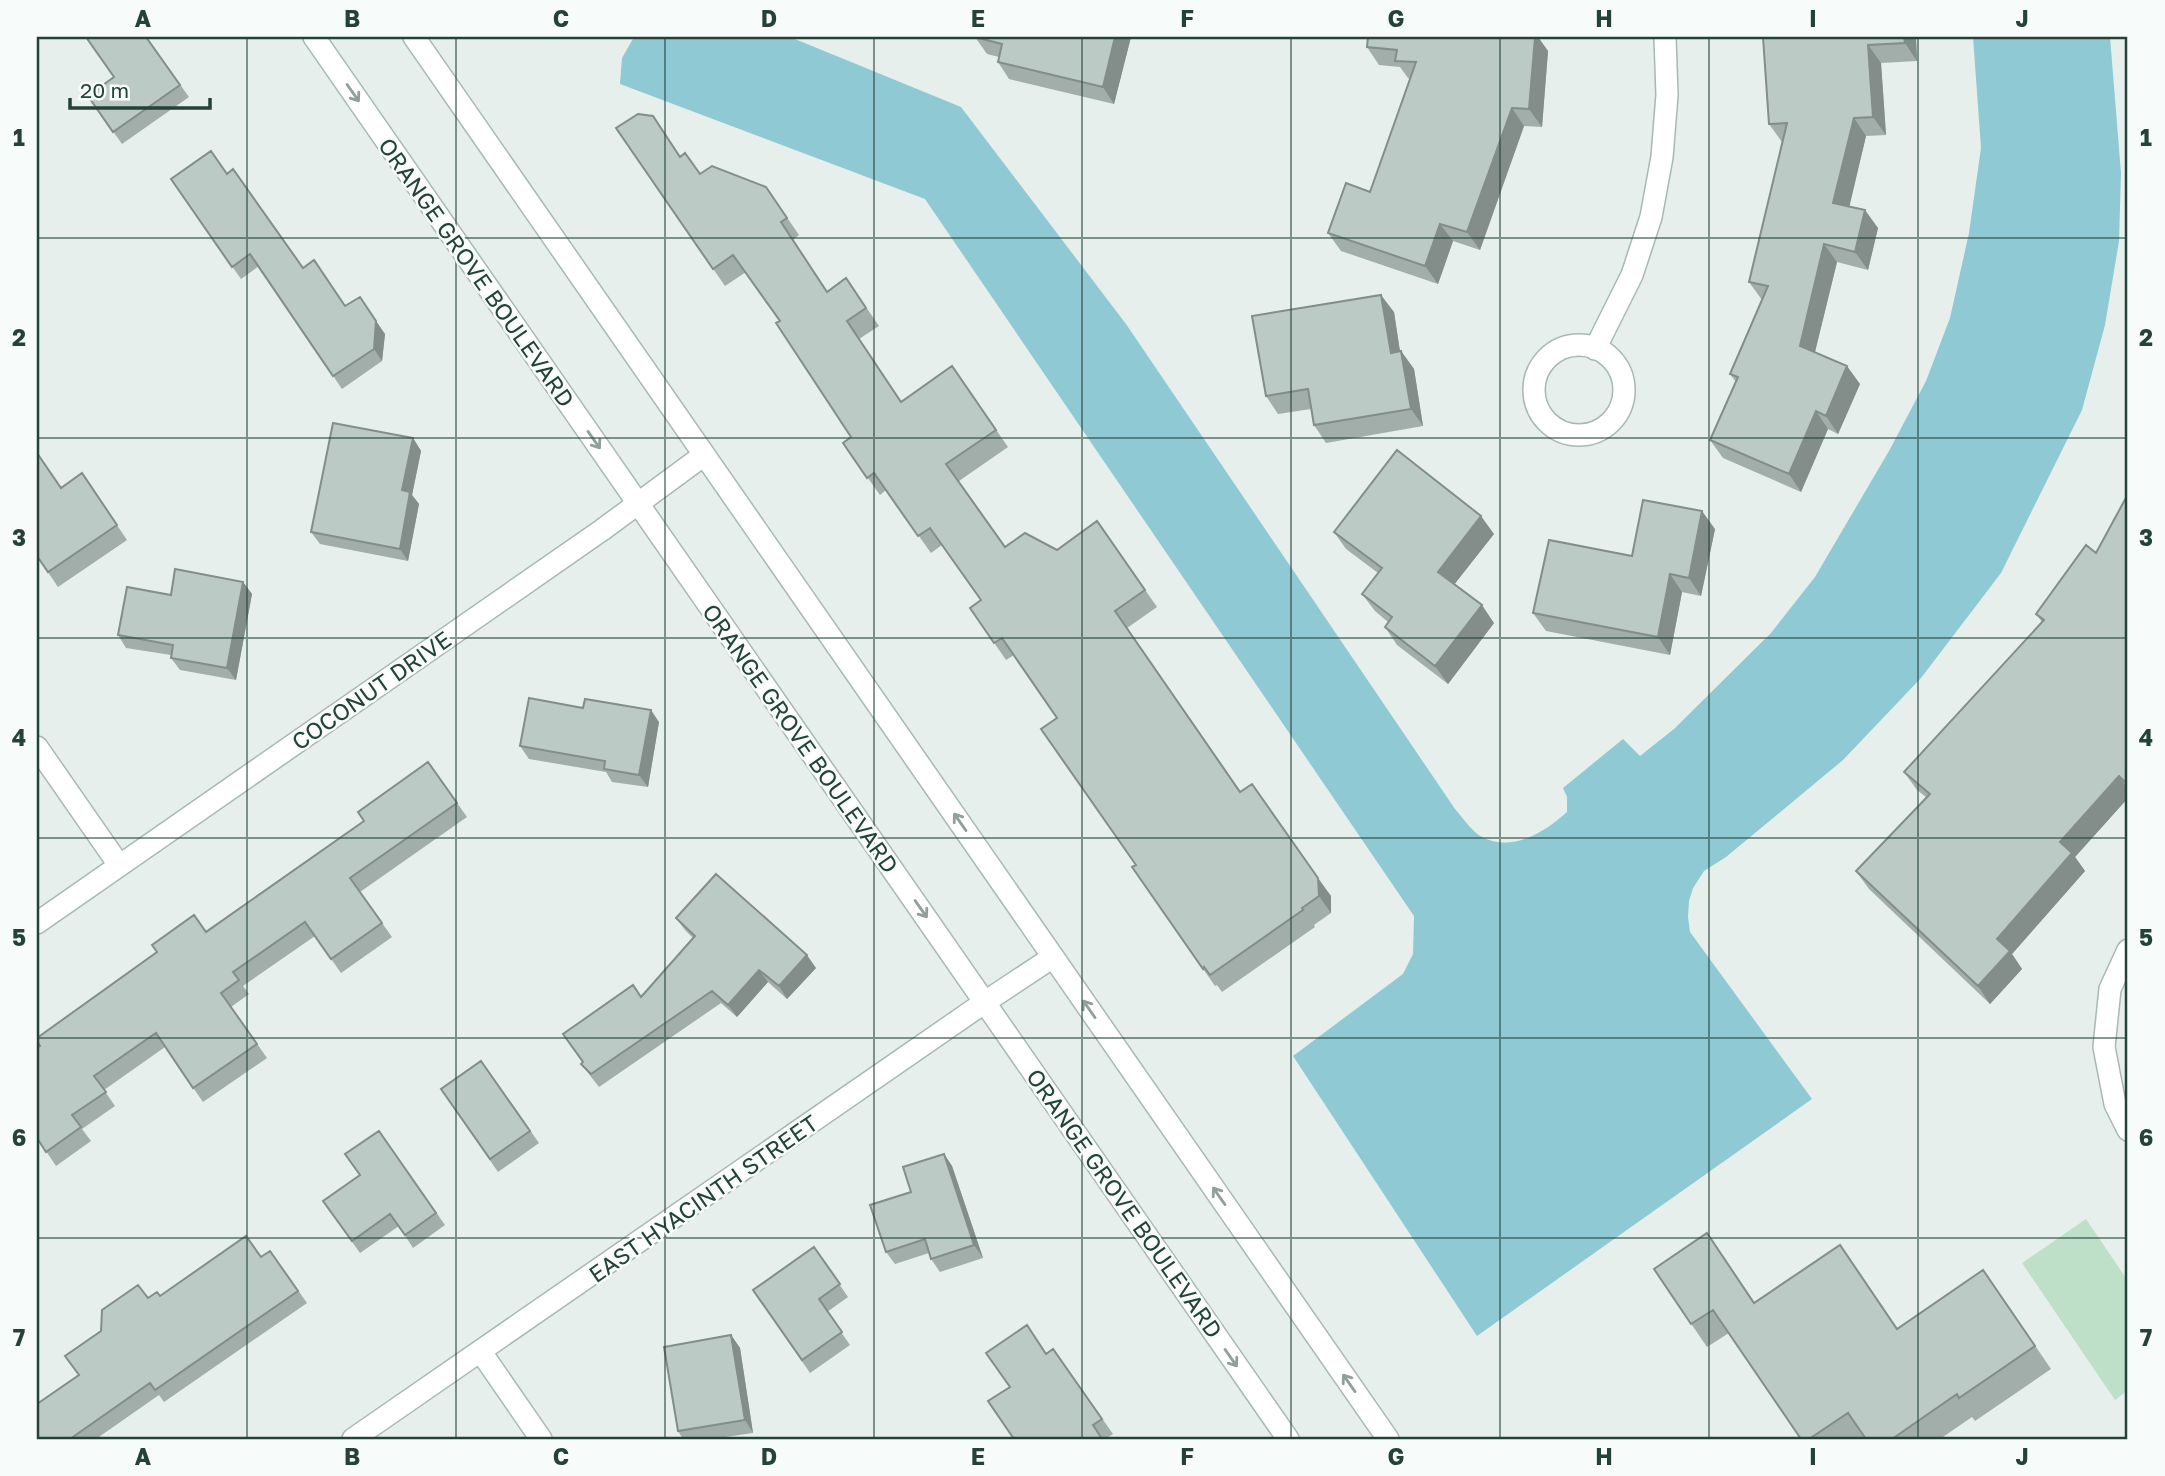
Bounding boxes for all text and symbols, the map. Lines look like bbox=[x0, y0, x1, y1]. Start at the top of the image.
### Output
text: A bbox=[135, 4, 152, 32]
text: B bbox=[344, 4, 360, 32]
text: C bbox=[553, 4, 569, 32]
text: D bbox=[761, 4, 777, 32]
text: E bbox=[971, 4, 985, 32]
text: F bbox=[1180, 4, 1194, 32]
text: G bbox=[1388, 4, 1404, 32]
text: H bbox=[1595, 4, 1613, 32]
text: I bbox=[1809, 4, 1817, 32]
text: J bbox=[2015, 4, 2029, 32]
scale bar bbox=[70, 66, 210, 110]
text: 20 m bbox=[80, 77, 129, 103]
one-way arrow bbox=[346, 83, 360, 102]
text: 1 bbox=[13, 123, 25, 151]
text: 1 bbox=[2140, 123, 2152, 151]
street label: ORANGE GROVE BOULEVARD bbox=[373, 132, 581, 412]
text: 2 bbox=[12, 323, 26, 351]
text: 2 bbox=[2139, 323, 2153, 351]
one-way arrow bbox=[587, 430, 601, 450]
text: 3 bbox=[12, 523, 26, 551]
text: 3 bbox=[2139, 523, 2153, 551]
street label: ORANGE GROVE BOULEVARD bbox=[697, 598, 905, 878]
street label: COCONUT DRIVE bbox=[286, 625, 456, 755]
text: 4 bbox=[12, 723, 26, 751]
text: 4 bbox=[2139, 723, 2153, 751]
one-way arrow bbox=[953, 813, 967, 833]
one-way arrow bbox=[914, 899, 928, 918]
text: 5 bbox=[12, 923, 26, 951]
text: 5 bbox=[2139, 923, 2153, 951]
one-way arrow bbox=[1082, 1000, 1096, 1019]
street label: ORANGE GROVE BOULEVARD bbox=[1021, 1063, 1229, 1343]
street label: EAST HYACINTH STREET bbox=[583, 1108, 823, 1288]
text: 6 bbox=[12, 1123, 26, 1151]
text: 6 bbox=[2139, 1123, 2153, 1151]
one-way arrow bbox=[1212, 1187, 1226, 1206]
text: 7 bbox=[13, 1323, 25, 1351]
text: 7 bbox=[2140, 1323, 2152, 1351]
one-way arrow bbox=[1224, 1347, 1238, 1367]
one-way arrow bbox=[1342, 1374, 1356, 1393]
text: A bbox=[135, 1442, 152, 1470]
text: B bbox=[344, 1442, 360, 1470]
text: C bbox=[553, 1442, 569, 1470]
text: D bbox=[761, 1442, 777, 1470]
text: E bbox=[971, 1442, 985, 1470]
text: F bbox=[1180, 1442, 1194, 1470]
text: G bbox=[1388, 1442, 1404, 1470]
text: H bbox=[1595, 1442, 1613, 1470]
text: I bbox=[1809, 1442, 1817, 1470]
text: J bbox=[2015, 1442, 2029, 1470]

